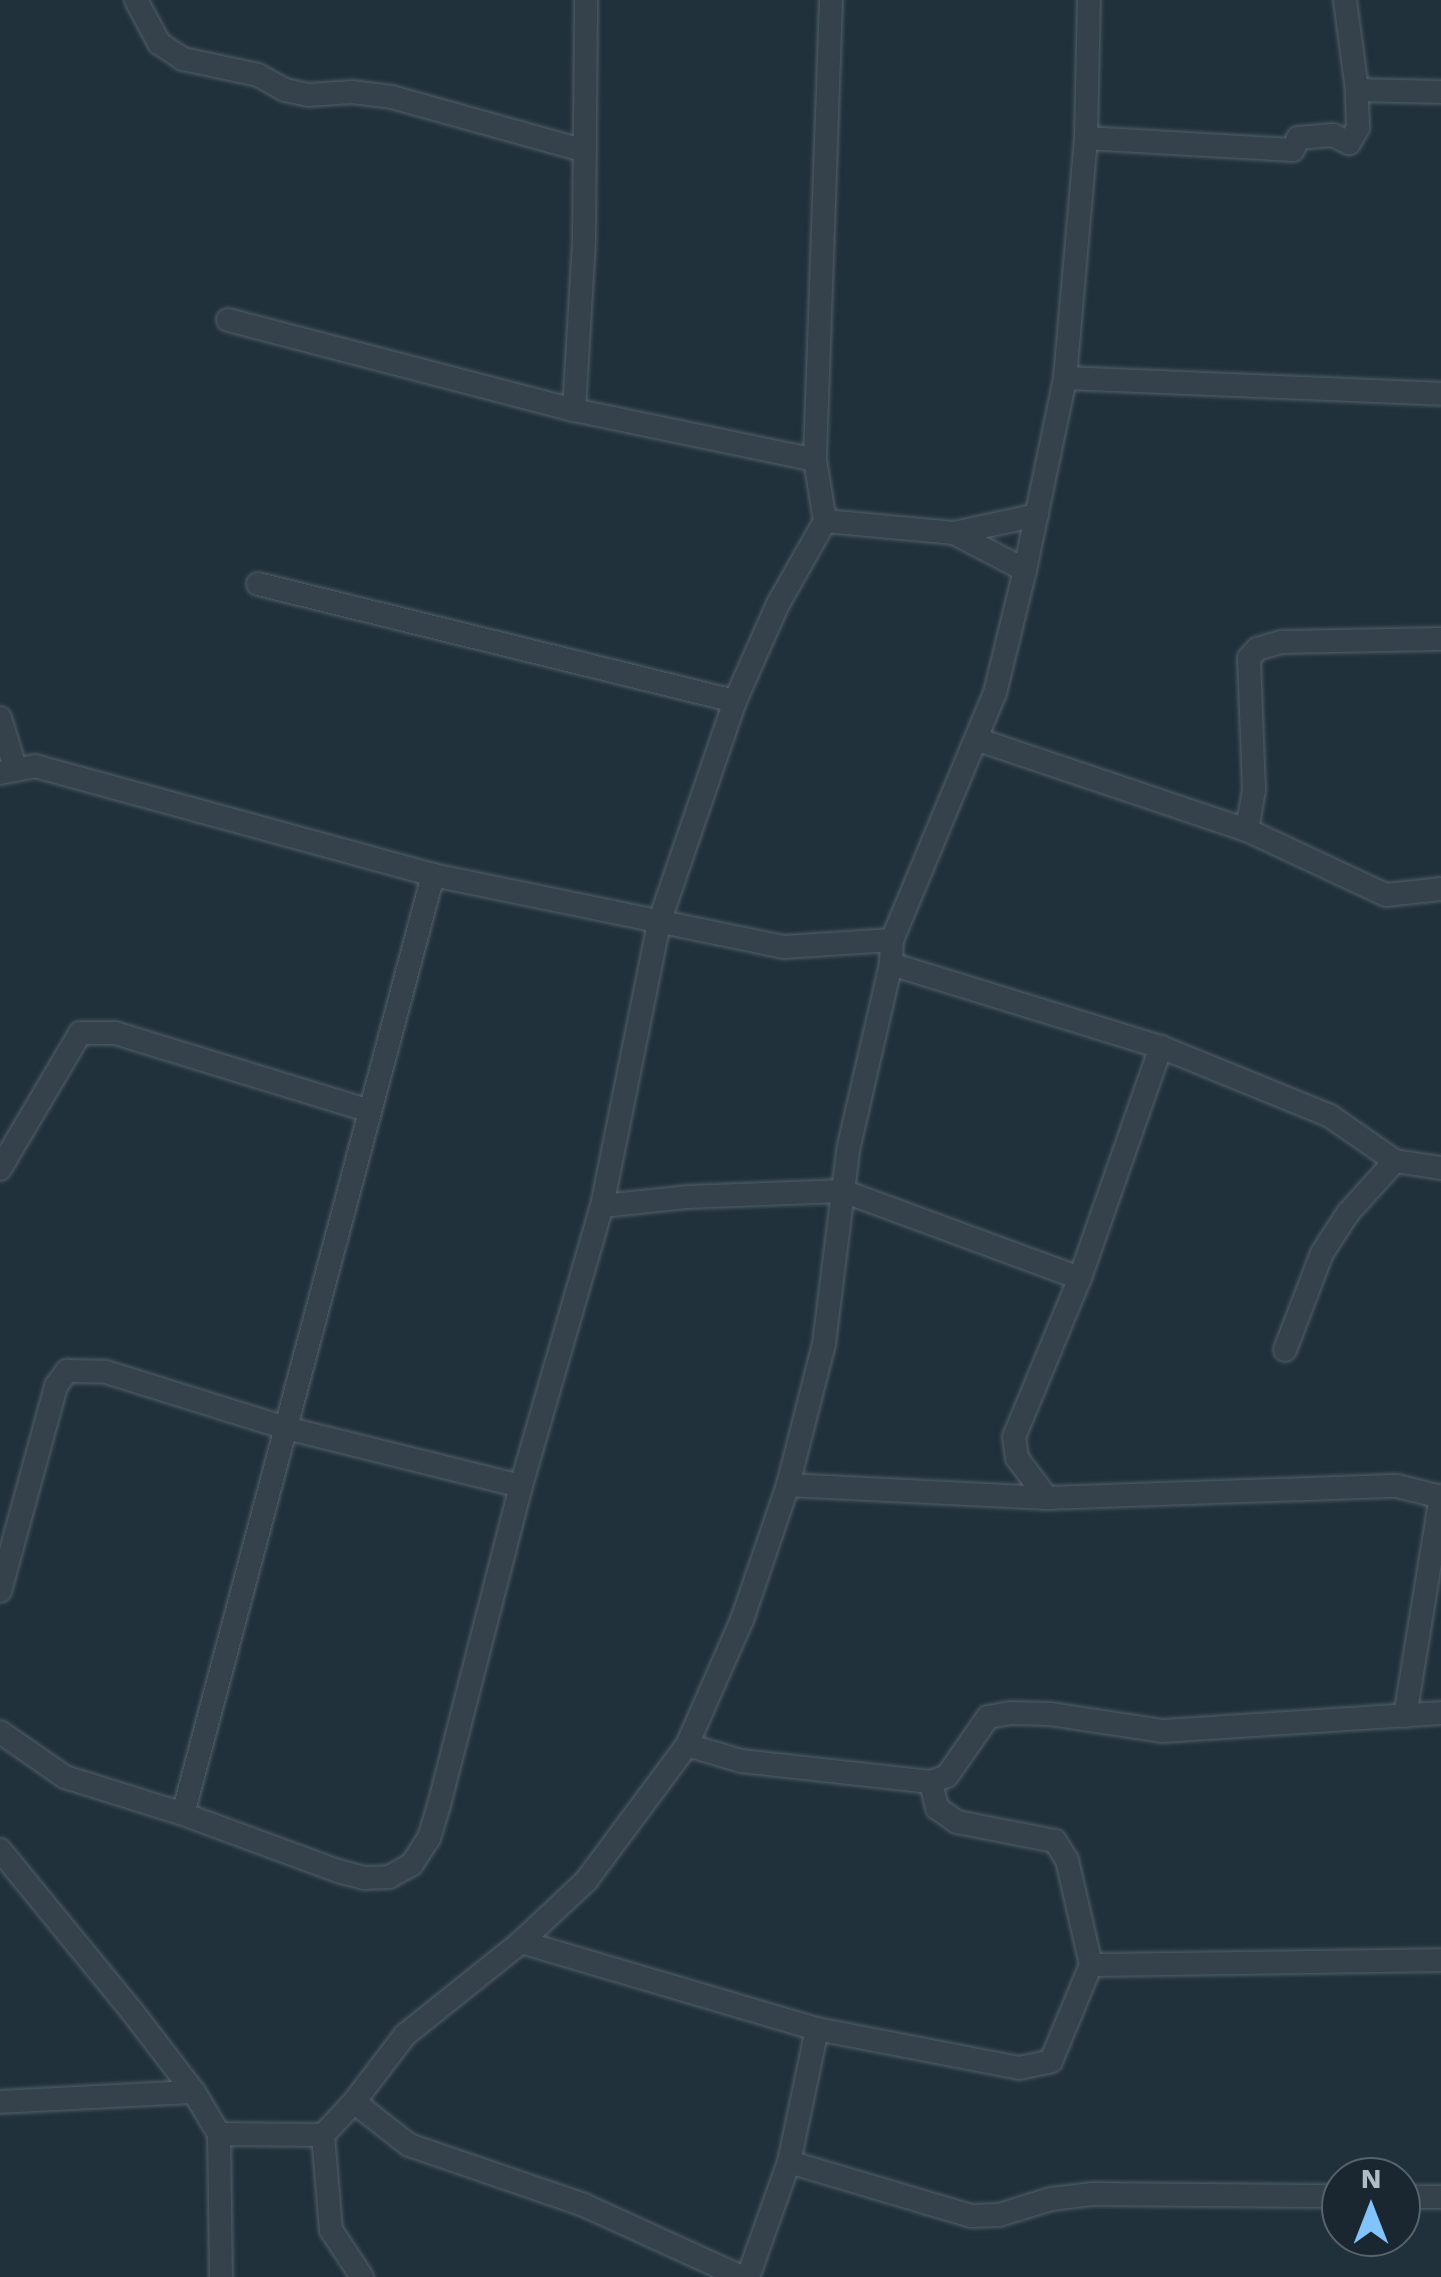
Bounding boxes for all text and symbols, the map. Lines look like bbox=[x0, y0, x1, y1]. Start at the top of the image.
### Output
north arrow bbox=[1321, 2157, 1421, 2257]
text: N bbox=[1361, 2162, 1381, 2195]

